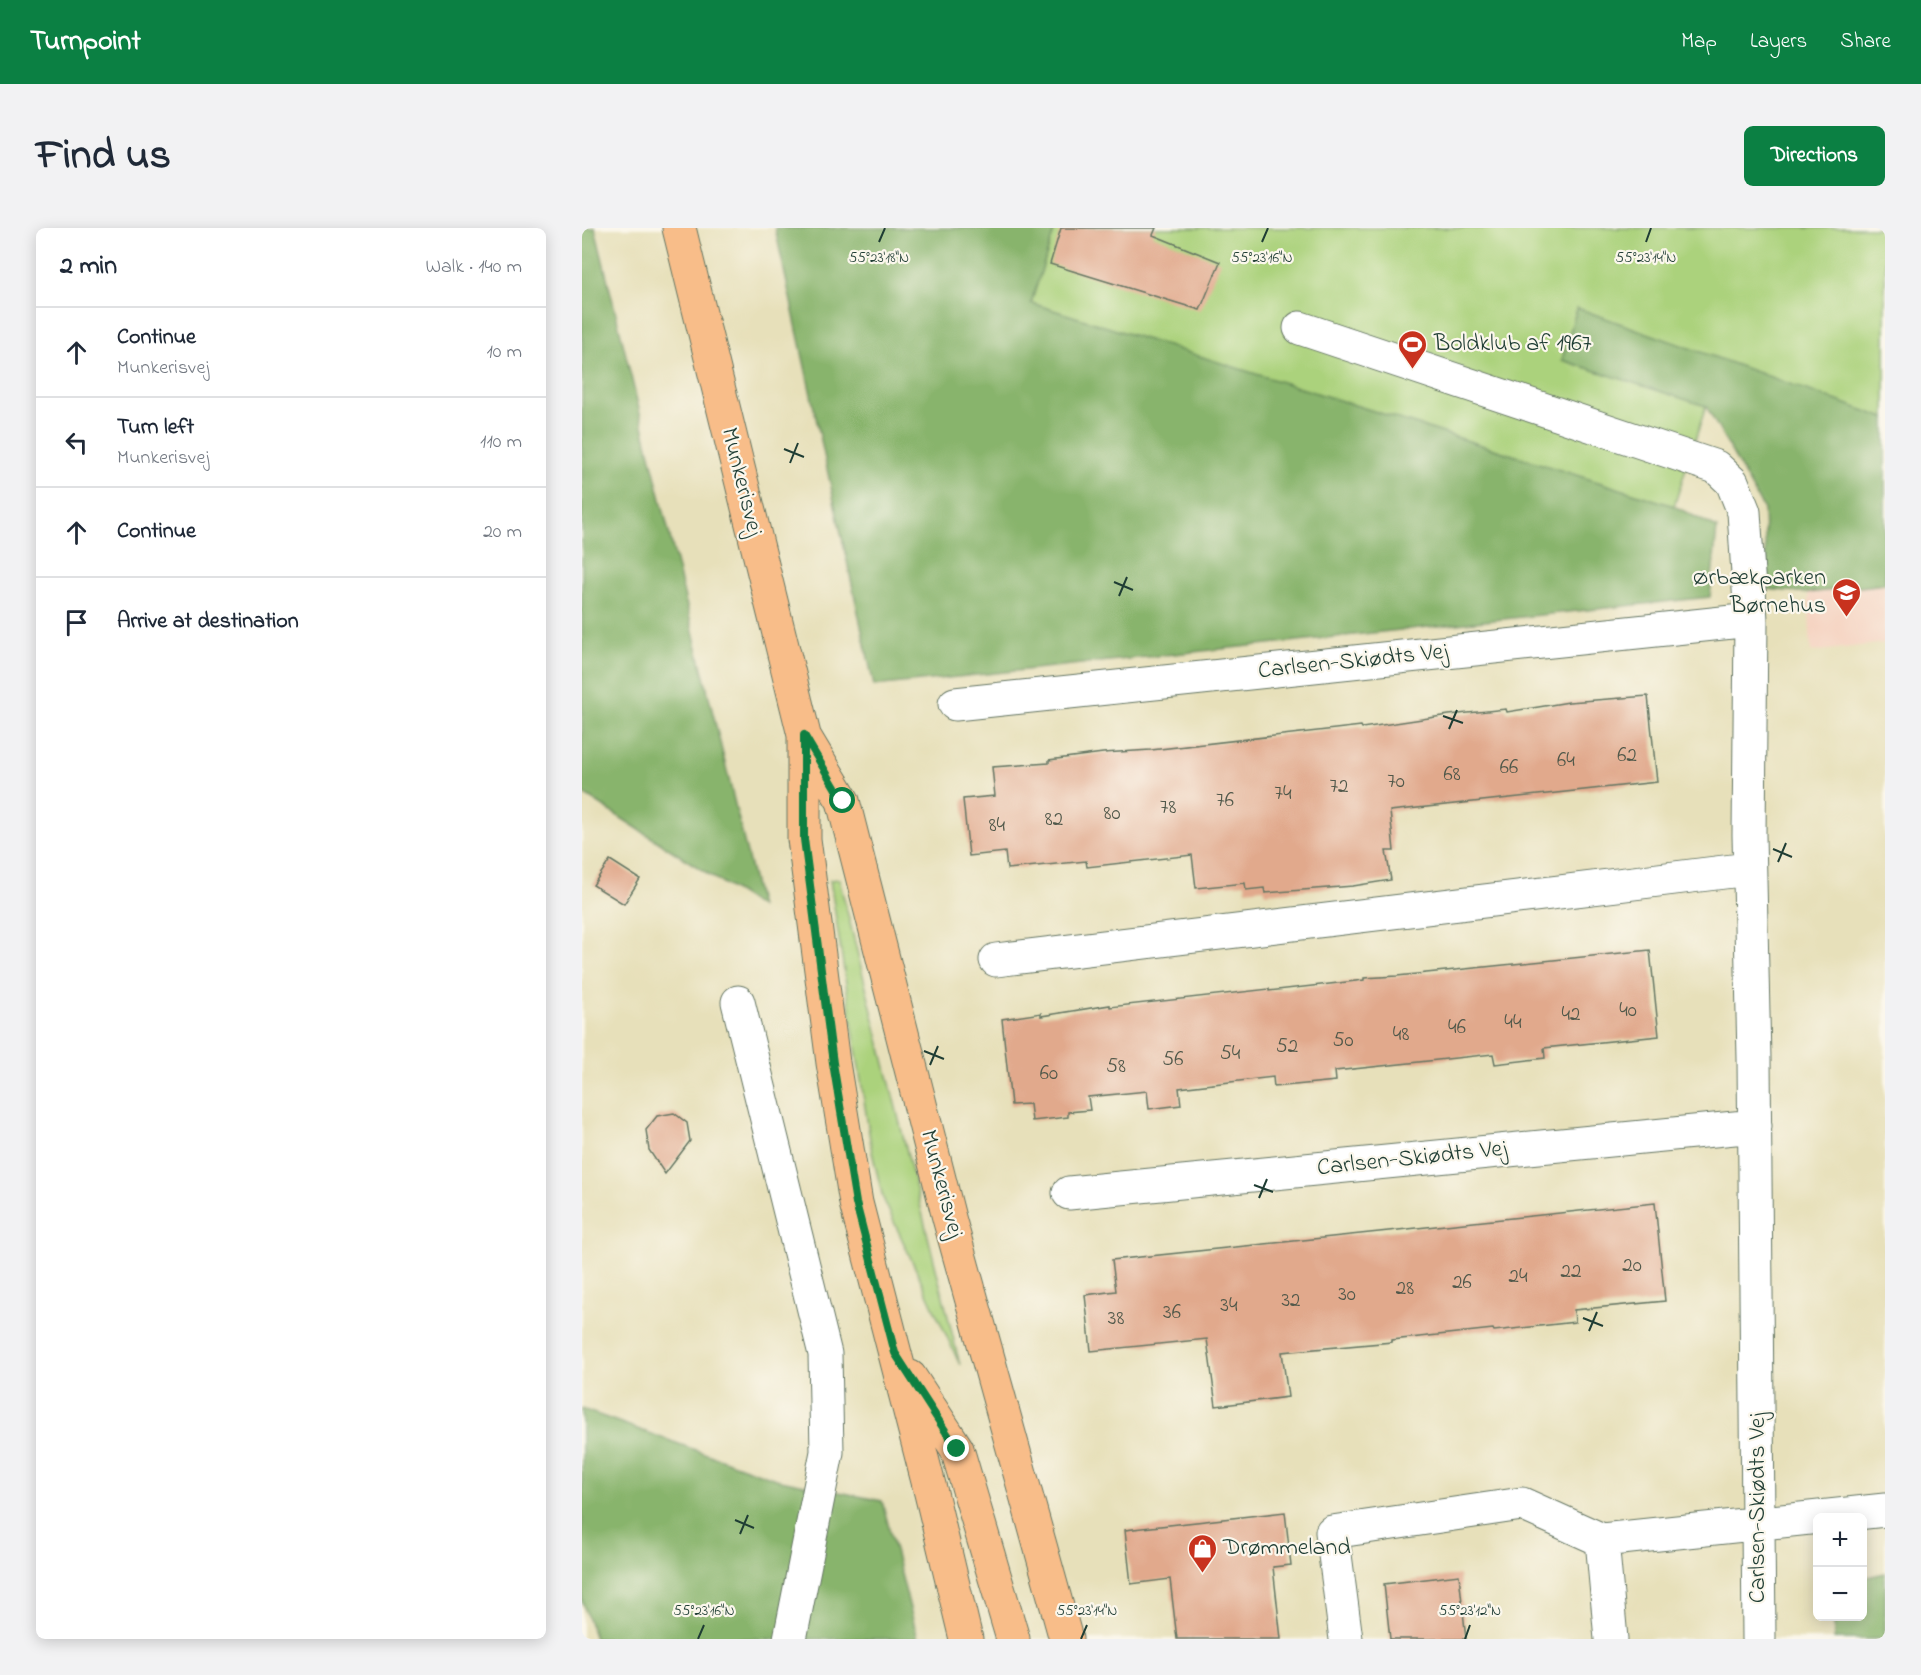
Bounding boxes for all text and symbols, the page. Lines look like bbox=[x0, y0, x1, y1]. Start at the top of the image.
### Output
text: Turnpoint bbox=[30, 22, 141, 63]
text: Map bbox=[1681, 27, 1717, 57]
text: Layers bbox=[1750, 27, 1807, 57]
text: Share bbox=[1840, 27, 1891, 57]
text: Find us bbox=[36, 126, 171, 187]
button: Directions bbox=[1744, 126, 1885, 186]
text: 55°23'18"N bbox=[849, 247, 909, 269]
text: 55°23'16"N bbox=[1231, 247, 1293, 269]
text: 55°23'14"N bbox=[1616, 247, 1677, 269]
text: 2 min bbox=[60, 248, 117, 286]
text: Walk · 140 m bbox=[426, 253, 522, 282]
text: Continue bbox=[117, 322, 196, 354]
place label: Boldklub af 1967 bbox=[1433, 327, 1592, 362]
sports icon: Boldklub af 1967 bbox=[1397, 328, 1429, 370]
icon: ahead bbox=[60, 336, 93, 369]
text: 10 m bbox=[486, 338, 522, 367]
text: Munkerisvej bbox=[117, 354, 209, 383]
text: Turn left bbox=[117, 412, 194, 444]
street label: Munkerisvej bbox=[711, 424, 772, 541]
icon: left bbox=[60, 426, 93, 459]
text: 110 m bbox=[480, 428, 522, 457]
text: Munkerisvej bbox=[117, 444, 209, 473]
icon: ahead bbox=[60, 516, 93, 549]
text: Continue bbox=[117, 516, 196, 548]
text: 20 m bbox=[483, 518, 522, 547]
place label: Ørbækparken Børnehus bbox=[1693, 561, 1826, 624]
school or university icon: Ørbækparken Børnehus bbox=[1831, 576, 1863, 618]
icon: arrive bbox=[60, 606, 93, 639]
text: Arrive at destination bbox=[117, 606, 299, 638]
street label: Carlsen-Skiødts Vej bbox=[1256, 635, 1451, 689]
house number: 62 bbox=[1617, 741, 1637, 771]
house number: 64 bbox=[1557, 746, 1575, 776]
house number: 66 bbox=[1500, 753, 1518, 783]
house number: 68 bbox=[1443, 760, 1461, 790]
house number: 70 bbox=[1387, 767, 1405, 797]
house number: 72 bbox=[1329, 772, 1349, 802]
house number: 74 bbox=[1274, 779, 1292, 809]
house number: 76 bbox=[1216, 786, 1234, 816]
route start bbox=[829, 787, 855, 813]
house number: 78 bbox=[1160, 793, 1176, 823]
house number: 80 bbox=[1104, 799, 1120, 829]
house number: 82 bbox=[1045, 805, 1063, 835]
house number: 84 bbox=[989, 811, 1006, 841]
house number: 40 bbox=[1619, 996, 1637, 1026]
house number: 42 bbox=[1561, 1000, 1581, 1030]
house number: 44 bbox=[1504, 1008, 1522, 1038]
house number: 46 bbox=[1448, 1013, 1466, 1043]
house number: 48 bbox=[1393, 1020, 1409, 1050]
house number: 50 bbox=[1332, 1026, 1354, 1056]
house number: 52 bbox=[1276, 1032, 1298, 1062]
house number: 54 bbox=[1220, 1039, 1241, 1069]
house number: 56 bbox=[1162, 1045, 1184, 1075]
house number: 58 bbox=[1106, 1052, 1126, 1082]
house number: 60 bbox=[1040, 1059, 1058, 1089]
street label: Munkerisvej bbox=[910, 1126, 973, 1243]
street label: Carlsen-Skiødts Vej bbox=[1315, 1132, 1510, 1186]
house number: 20 bbox=[1622, 1251, 1642, 1281]
house number: 22 bbox=[1561, 1257, 1581, 1287]
house number: 24 bbox=[1508, 1262, 1528, 1292]
house number: 26 bbox=[1452, 1268, 1472, 1298]
house number: 28 bbox=[1396, 1274, 1414, 1304]
house number: 30 bbox=[1338, 1280, 1356, 1310]
house number: 32 bbox=[1281, 1286, 1301, 1316]
house number: 34 bbox=[1220, 1291, 1238, 1321]
house number: 36 bbox=[1163, 1298, 1181, 1328]
house number: 38 bbox=[1108, 1304, 1124, 1334]
street label: Carlsen-Skiødts Vej bbox=[1741, 1411, 1776, 1603]
route end bbox=[943, 1435, 969, 1461]
map controls bbox=[1813, 1513, 1867, 1621]
button: + bbox=[1813, 1513, 1867, 1567]
place label: Drømmeland bbox=[1222, 1531, 1351, 1566]
shop icon: Drømmeland bbox=[1186, 1532, 1218, 1574]
button: − bbox=[1813, 1567, 1867, 1621]
text: 55°23'16"N bbox=[673, 1600, 735, 1622]
text: 55°23'14"N bbox=[1057, 1600, 1118, 1622]
text: 55°23'12"N bbox=[1439, 1600, 1501, 1622]

